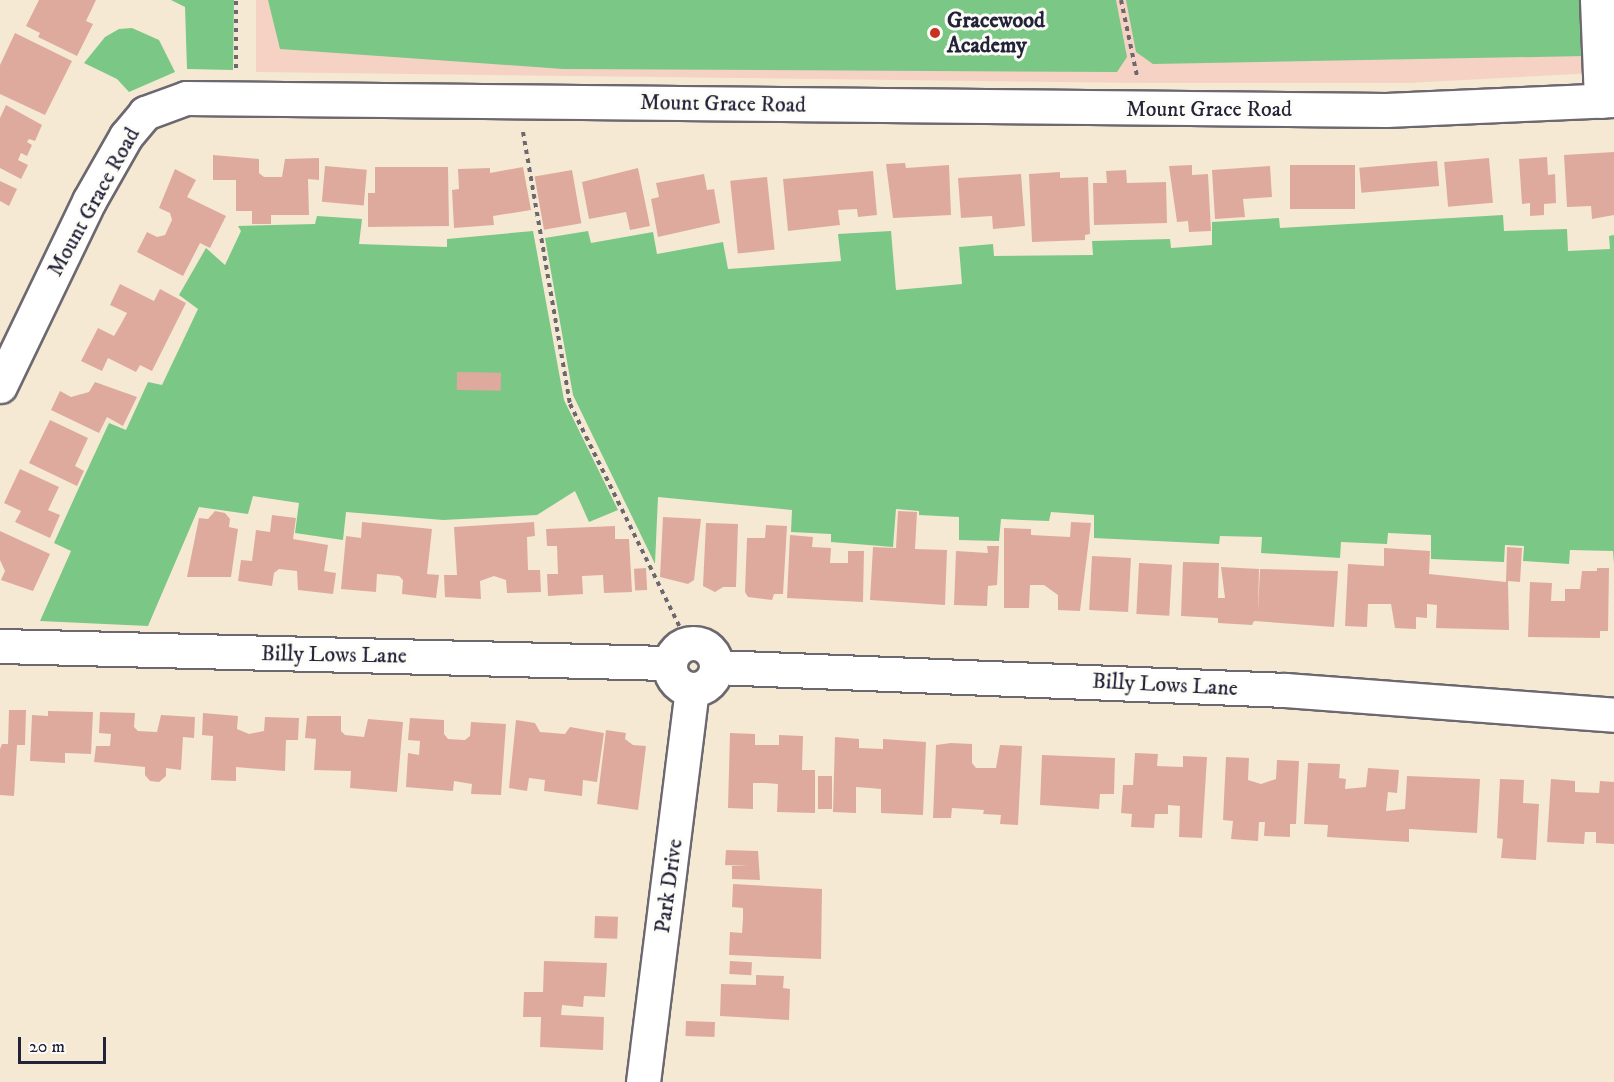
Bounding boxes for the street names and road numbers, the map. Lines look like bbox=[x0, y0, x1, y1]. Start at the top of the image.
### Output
street label: Mount Grace Road bbox=[640, 89, 806, 119]
street label: Mount Grace Road bbox=[1126, 97, 1292, 123]
street label: Mount Grace Road bbox=[42, 123, 146, 281]
street label: Billy Lows Lane bbox=[261, 641, 407, 669]
street label: Billy Lows Lane bbox=[1091, 668, 1239, 702]
street label: Park Drive bbox=[649, 837, 689, 935]

